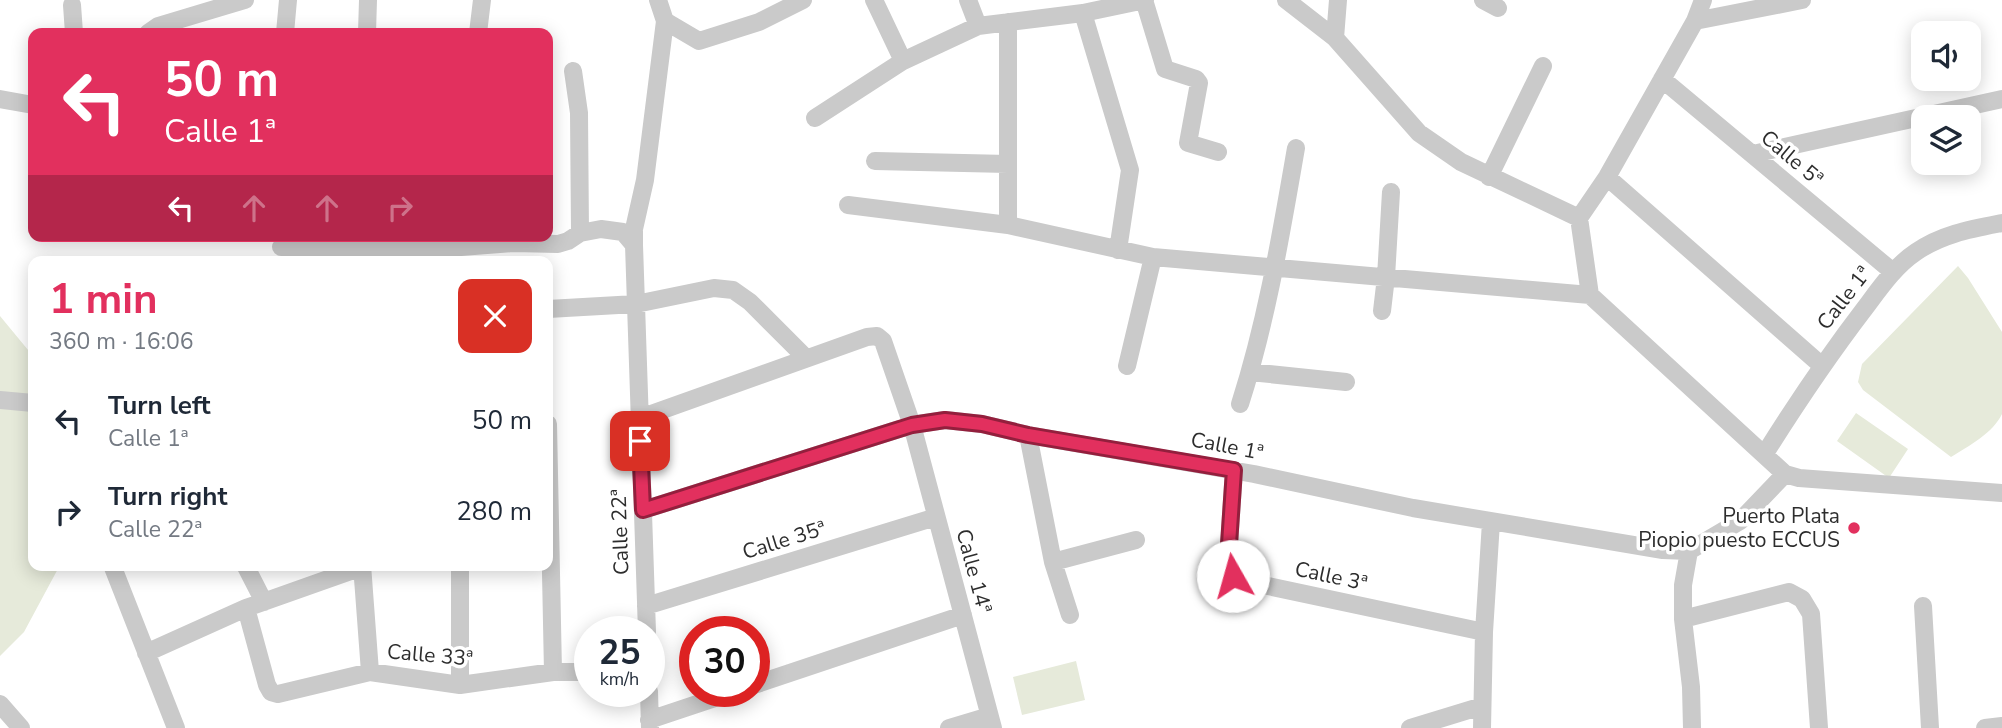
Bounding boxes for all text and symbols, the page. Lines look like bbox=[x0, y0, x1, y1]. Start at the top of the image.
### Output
map controls bbox=[1911, 21, 1981, 175]
button: sound bbox=[1911, 21, 1981, 91]
text: 50 m bbox=[164, 46, 279, 113]
icon: left bbox=[49, 56, 140, 147]
button: layers bbox=[1911, 105, 1981, 175]
text: Calle 1ª bbox=[164, 110, 276, 153]
street label: Calle 5ª bbox=[1755, 124, 1829, 192]
icon: left bbox=[162, 189, 200, 227]
icon: ahead bbox=[235, 189, 273, 227]
icon: ahead bbox=[308, 189, 346, 227]
icon: right bbox=[381, 189, 419, 227]
street label: Calle 1ª bbox=[1810, 260, 1878, 335]
text: 1 min bbox=[49, 271, 158, 328]
button: close bbox=[458, 279, 532, 353]
text: 360 m · 16:06 bbox=[49, 326, 194, 357]
text: Turn left bbox=[108, 388, 211, 423]
icon: left bbox=[49, 402, 87, 440]
text: 50 m bbox=[472, 403, 532, 438]
pin bbox=[610, 411, 670, 471]
icon: arrive bbox=[621, 422, 659, 460]
text: Calle 1ª bbox=[108, 423, 188, 454]
street label: Calle 1ª bbox=[1188, 425, 1266, 467]
text: Turn right bbox=[108, 479, 227, 514]
street label: Calle 22ª bbox=[605, 488, 635, 575]
icon: right bbox=[49, 493, 87, 531]
text: 280 m bbox=[456, 494, 532, 529]
place label: Puerto Plata Piopio puesto ECCUS bbox=[1638, 502, 1840, 554]
text: Calle 22ª bbox=[108, 514, 202, 545]
street label: Calle 35ª bbox=[739, 514, 829, 566]
marker: Puerto Plata Piopio puesto ECCUS bbox=[1846, 520, 1862, 536]
street label: Calle 14ª bbox=[949, 526, 999, 616]
position arrow bbox=[1196, 539, 1270, 613]
street label: Calle 3ª bbox=[1292, 555, 1370, 597]
speed limit sign: 30 bbox=[679, 616, 770, 707]
text: 25 bbox=[598, 629, 641, 676]
street label: Calle 33ª bbox=[386, 637, 474, 673]
text: km/h bbox=[600, 667, 639, 691]

